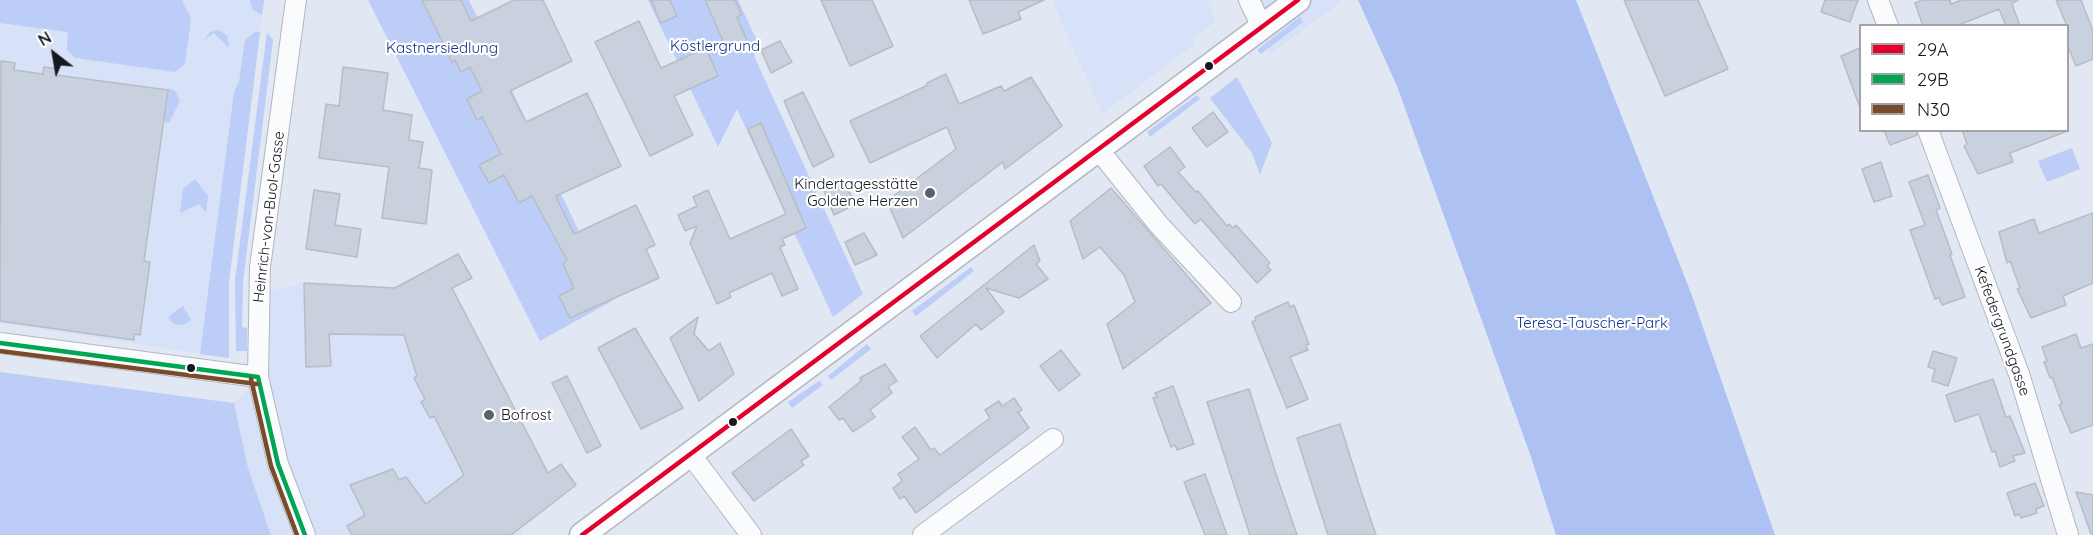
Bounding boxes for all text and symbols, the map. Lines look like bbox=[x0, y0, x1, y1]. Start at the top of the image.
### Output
north arrow bbox=[24, 24, 84, 84]
legend bbox=[1859, 24, 2069, 132]
text: N bbox=[35, 27, 55, 50]
park label: Köstlergrund bbox=[670, 37, 760, 55]
text: 29A bbox=[1917, 38, 1949, 61]
park label: Kastnersiedlung bbox=[386, 39, 498, 57]
unlabelled marker bbox=[1203, 60, 1215, 72]
text: 29B bbox=[1917, 68, 1949, 91]
text: N30 bbox=[1917, 98, 1950, 121]
street label: Heinrich-von-Buol-Gasse bbox=[250, 130, 288, 304]
place label: Kindertagesstätte Goldene Herzen bbox=[794, 175, 918, 210]
marker: Kindertagesstätte Goldene Herzen bbox=[923, 186, 937, 200]
street label: Kefedergrundgasse bbox=[1970, 264, 2034, 398]
park label: Teresa-Tauscher-Park bbox=[1516, 314, 1668, 332]
unlabelled marker bbox=[185, 362, 197, 374]
place label: Bofrost bbox=[501, 406, 552, 424]
marker: Bofrost bbox=[482, 408, 496, 422]
unlabelled marker bbox=[727, 416, 739, 428]

